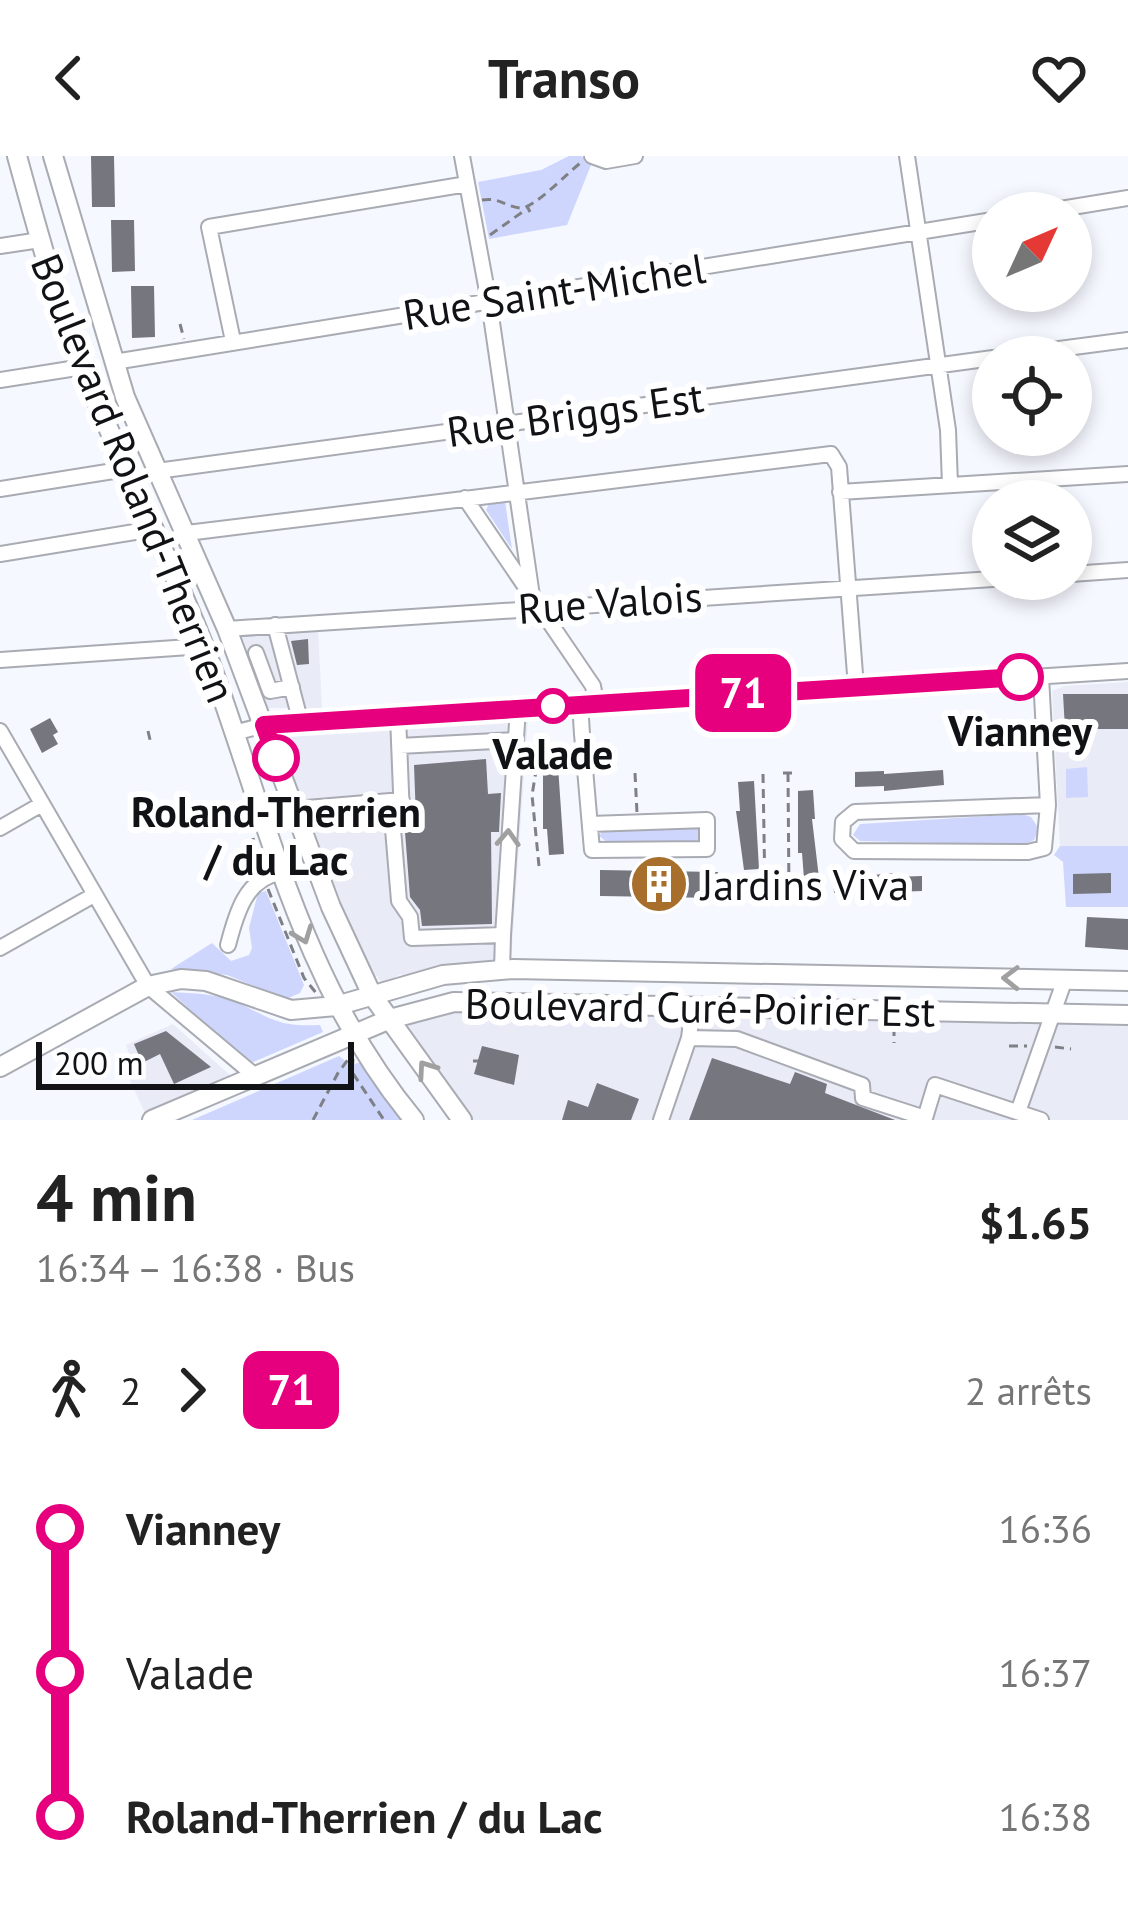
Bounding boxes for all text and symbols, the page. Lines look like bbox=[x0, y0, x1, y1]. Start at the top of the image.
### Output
text: Transo bbox=[488, 43, 640, 113]
icon: back bbox=[36, 45, 102, 111]
icon: heart bbox=[1026, 45, 1092, 111]
north arrow bbox=[972, 192, 1092, 312]
map controls bbox=[972, 192, 1092, 600]
street label: Rue Saint-Michel bbox=[399, 240, 709, 342]
street label: Boulevard Roland-Therrien bbox=[19, 246, 249, 710]
button: locate bbox=[972, 336, 1092, 456]
street label: Rue Briggs Est bbox=[443, 369, 707, 459]
button: layers bbox=[972, 480, 1092, 600]
street label: Rue Valois bbox=[516, 568, 704, 636]
line badge: 71 bbox=[689, 654, 797, 732]
marker: Vianney bbox=[998, 655, 1042, 699]
text: 71 bbox=[719, 665, 767, 720]
marker: Valade bbox=[537, 690, 569, 722]
place label: Vianney bbox=[947, 703, 1093, 758]
place label: Valade bbox=[492, 726, 613, 781]
marker: Roland-Therrien / du Lac bbox=[254, 736, 298, 780]
place label: Roland-Therrien / du Lac bbox=[131, 784, 421, 887]
one-way arrow bbox=[495, 828, 521, 847]
building icon: Jardins Viva bbox=[628, 853, 690, 915]
place label: Jardins Viva bbox=[699, 857, 909, 912]
one-way arrow bbox=[289, 923, 314, 944]
one-way arrow bbox=[1001, 966, 1020, 992]
street label: Boulevard Curé-Poirier Est bbox=[464, 975, 936, 1039]
scale bar bbox=[36, 1036, 354, 1089]
text: 200 m bbox=[54, 1041, 144, 1084]
one-way arrow bbox=[418, 1060, 440, 1082]
text: 4 min bbox=[36, 1154, 197, 1239]
text: $1.65 bbox=[979, 1193, 1092, 1251]
text: 16:34 – 16:38 · Bus bbox=[36, 1242, 355, 1293]
icon: walk bbox=[36, 1357, 102, 1423]
icon: forward bbox=[159, 1357, 225, 1423]
text: 71 bbox=[267, 1362, 315, 1417]
text: 2 bbox=[120, 1365, 141, 1416]
text: 2 arrêts bbox=[965, 1365, 1092, 1416]
text: Vianney bbox=[126, 1499, 280, 1557]
text: 16:36 bbox=[998, 1503, 1092, 1554]
text: Valade bbox=[126, 1643, 254, 1701]
text: 16:37 bbox=[998, 1647, 1092, 1698]
text: Roland-Therrien / du Lac bbox=[126, 1787, 602, 1845]
text: 16:38 bbox=[998, 1791, 1092, 1842]

